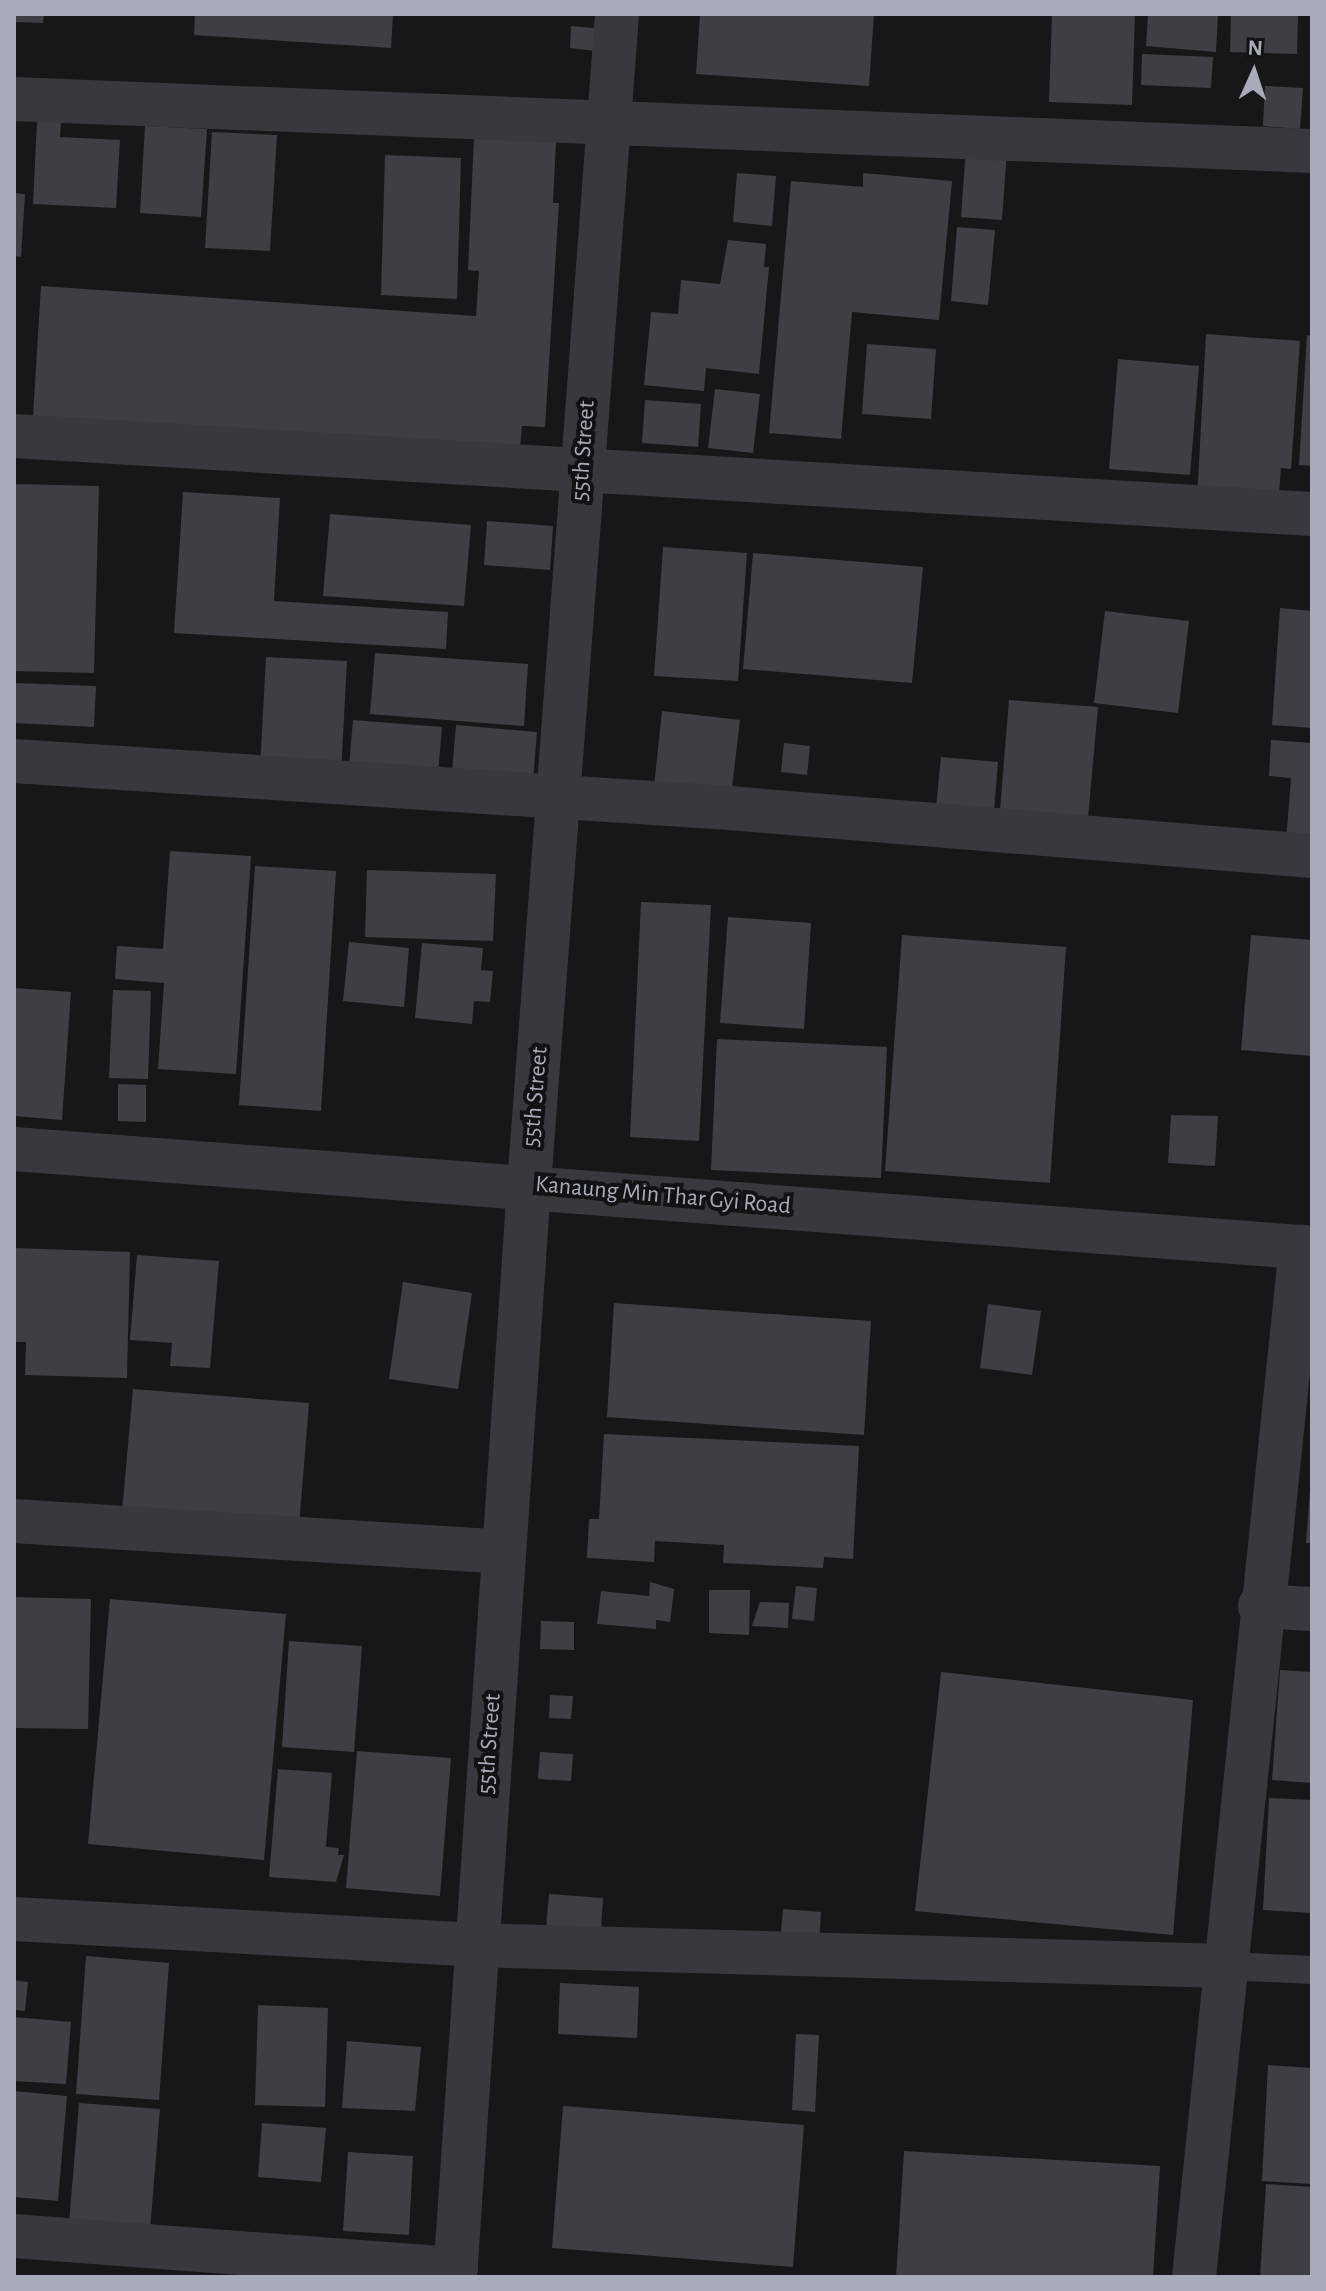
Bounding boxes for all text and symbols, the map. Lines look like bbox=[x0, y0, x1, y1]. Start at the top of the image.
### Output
north arrow bbox=[1214, 32, 1294, 112]
text: N bbox=[1247, 37, 1263, 59]
street label: 55th Street bbox=[566, 400, 602, 502]
street label: 55th Street bbox=[517, 1046, 555, 1148]
street label: Kanaung Min Thar Gyi Road bbox=[534, 1170, 792, 1222]
street label: 55th Street bbox=[472, 1693, 508, 1795]

